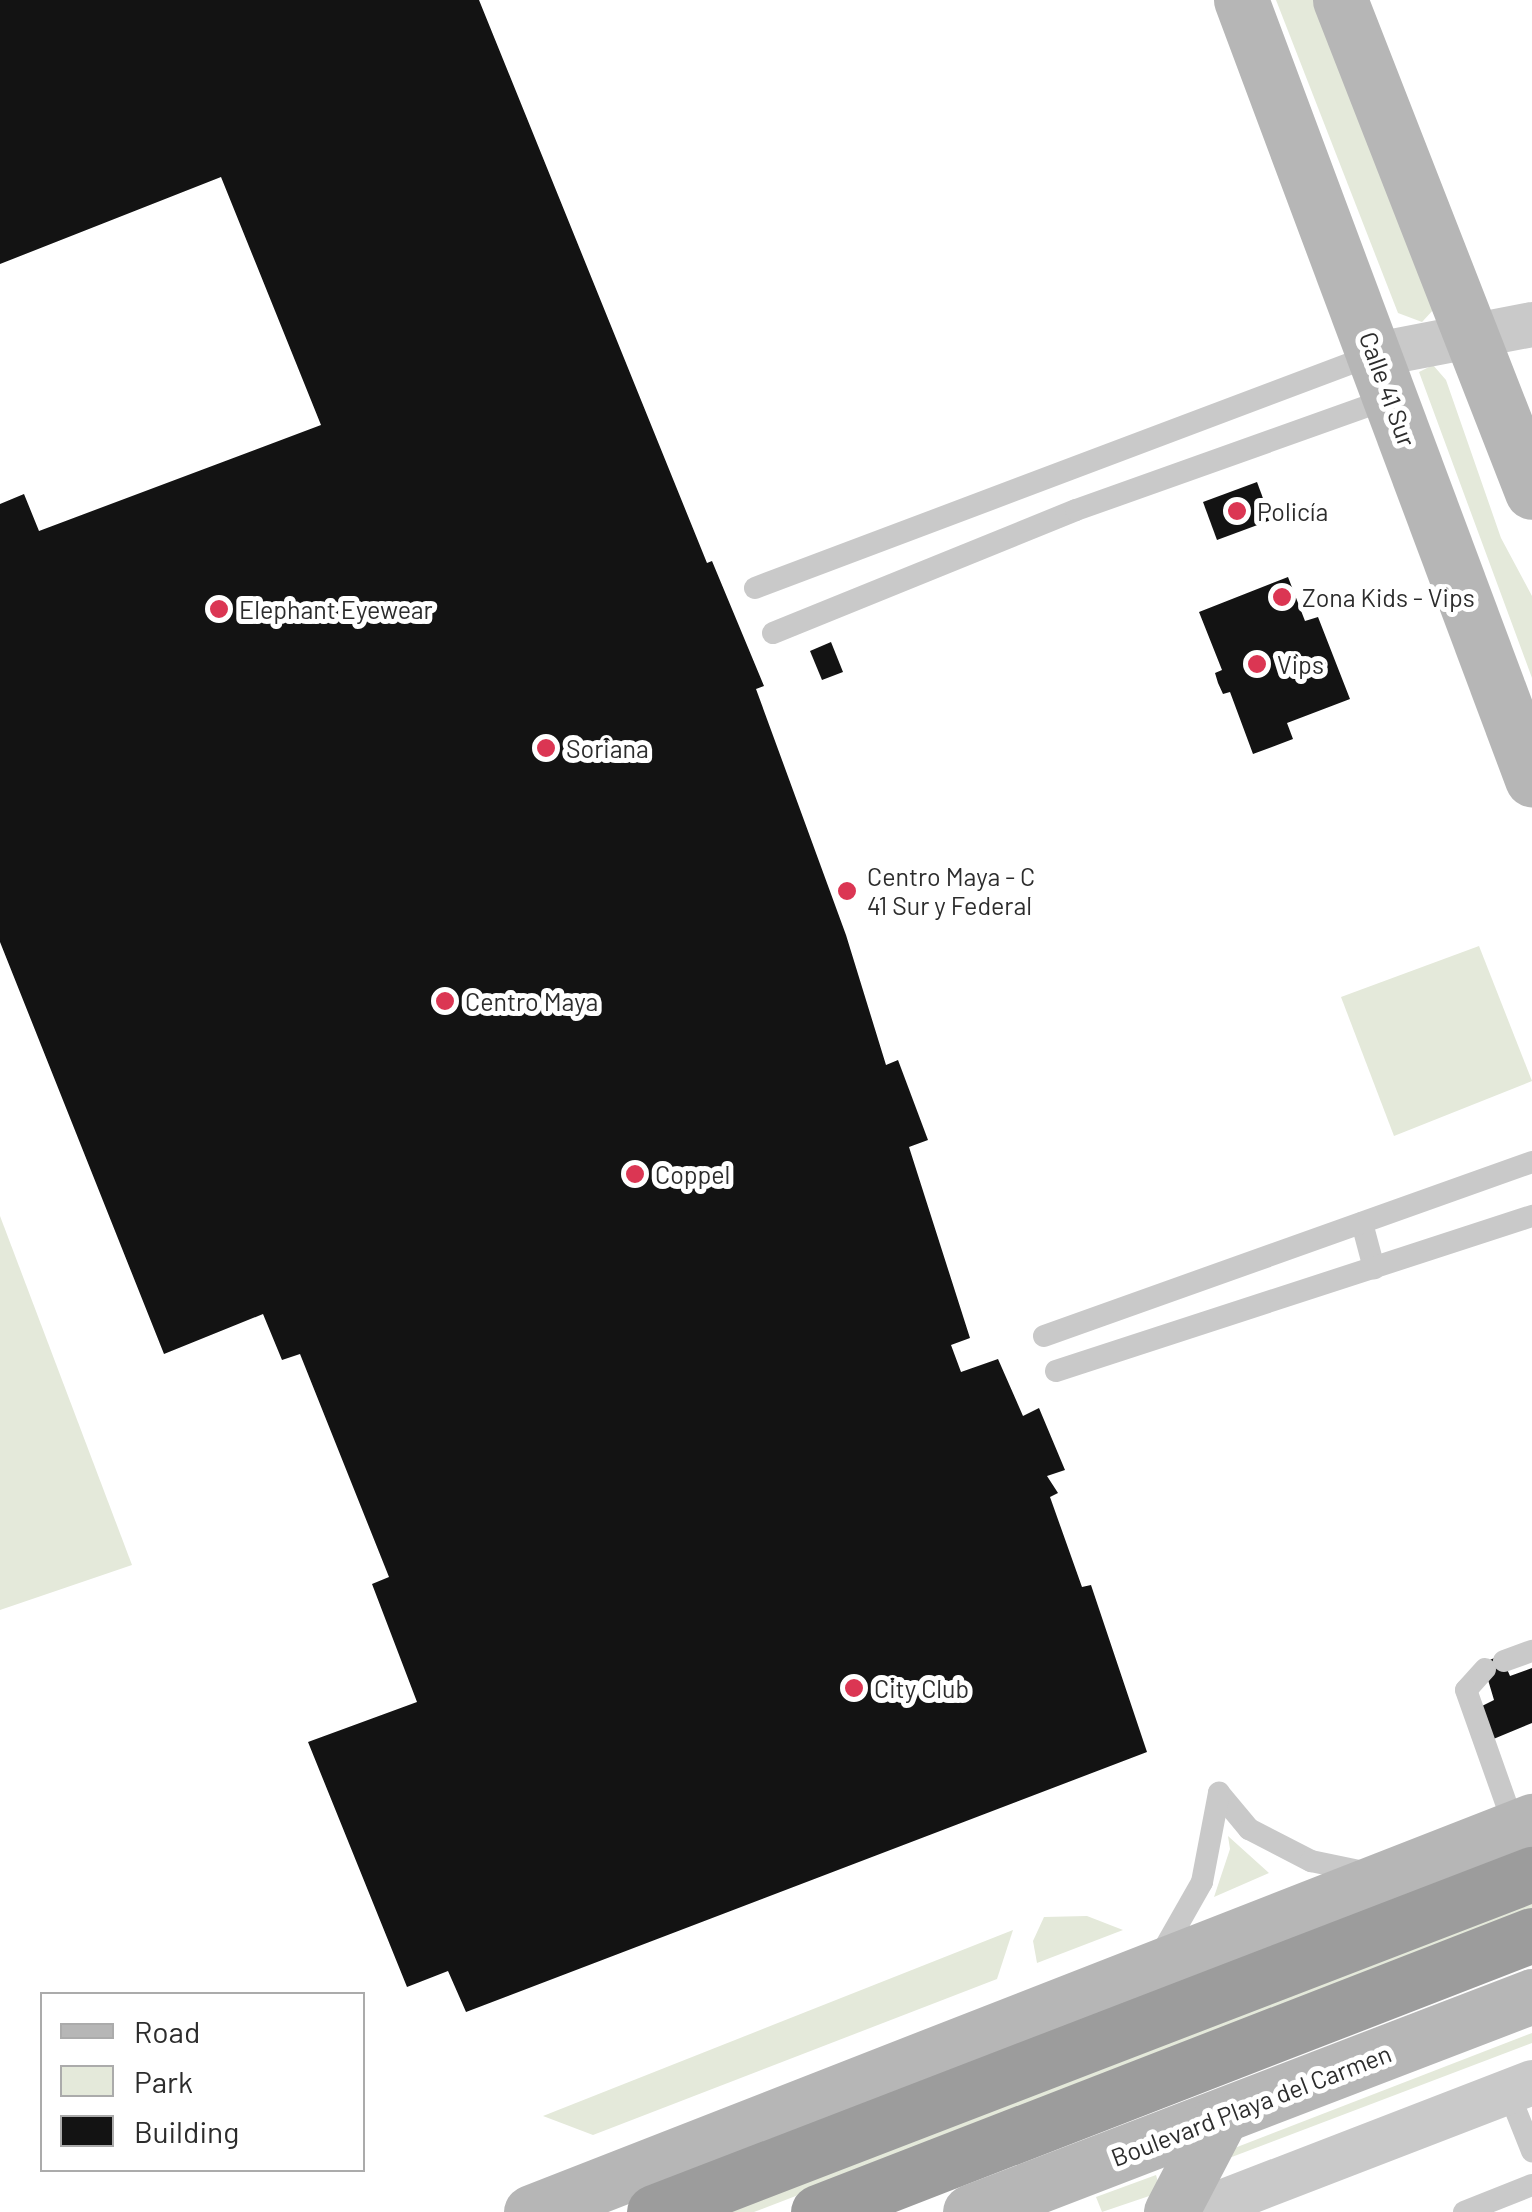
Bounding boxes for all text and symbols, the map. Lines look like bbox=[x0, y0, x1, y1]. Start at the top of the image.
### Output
street label: Calle 41 Sur bbox=[1353, 328, 1423, 450]
place label: Policía bbox=[1257, 496, 1328, 526]
marker: Policía bbox=[1226, 500, 1248, 522]
place label: Zona Kids - Vips bbox=[1302, 582, 1475, 612]
marker: Zona Kids - Vips bbox=[1271, 586, 1293, 608]
place label: Elephant Eyewear bbox=[239, 594, 433, 624]
marker: Elephant Eyewear bbox=[208, 598, 230, 620]
place label: Vips bbox=[1277, 649, 1324, 679]
marker: Vips bbox=[1246, 653, 1268, 675]
place label: Soriana bbox=[566, 733, 649, 763]
marker: Soriana bbox=[535, 737, 557, 759]
place label: Centro Maya - C 41 Sur y Federal bbox=[867, 862, 1035, 921]
marker: Centro Maya - C 41 Sur y Federal bbox=[836, 880, 858, 902]
place label: Centro Maya bbox=[465, 986, 598, 1016]
marker: Centro Maya bbox=[434, 990, 456, 1012]
place label: Coppel bbox=[655, 1159, 730, 1189]
marker: Coppel bbox=[624, 1163, 646, 1185]
place label: City Club bbox=[874, 1673, 969, 1703]
marker: City Club bbox=[843, 1677, 865, 1699]
legend bbox=[40, 1992, 365, 2172]
text: Road bbox=[134, 2013, 200, 2049]
street label: Boulevard Playa del Carmen bbox=[1107, 2038, 1395, 2172]
text: Park bbox=[134, 2063, 193, 2099]
text: Building bbox=[134, 2113, 239, 2149]

